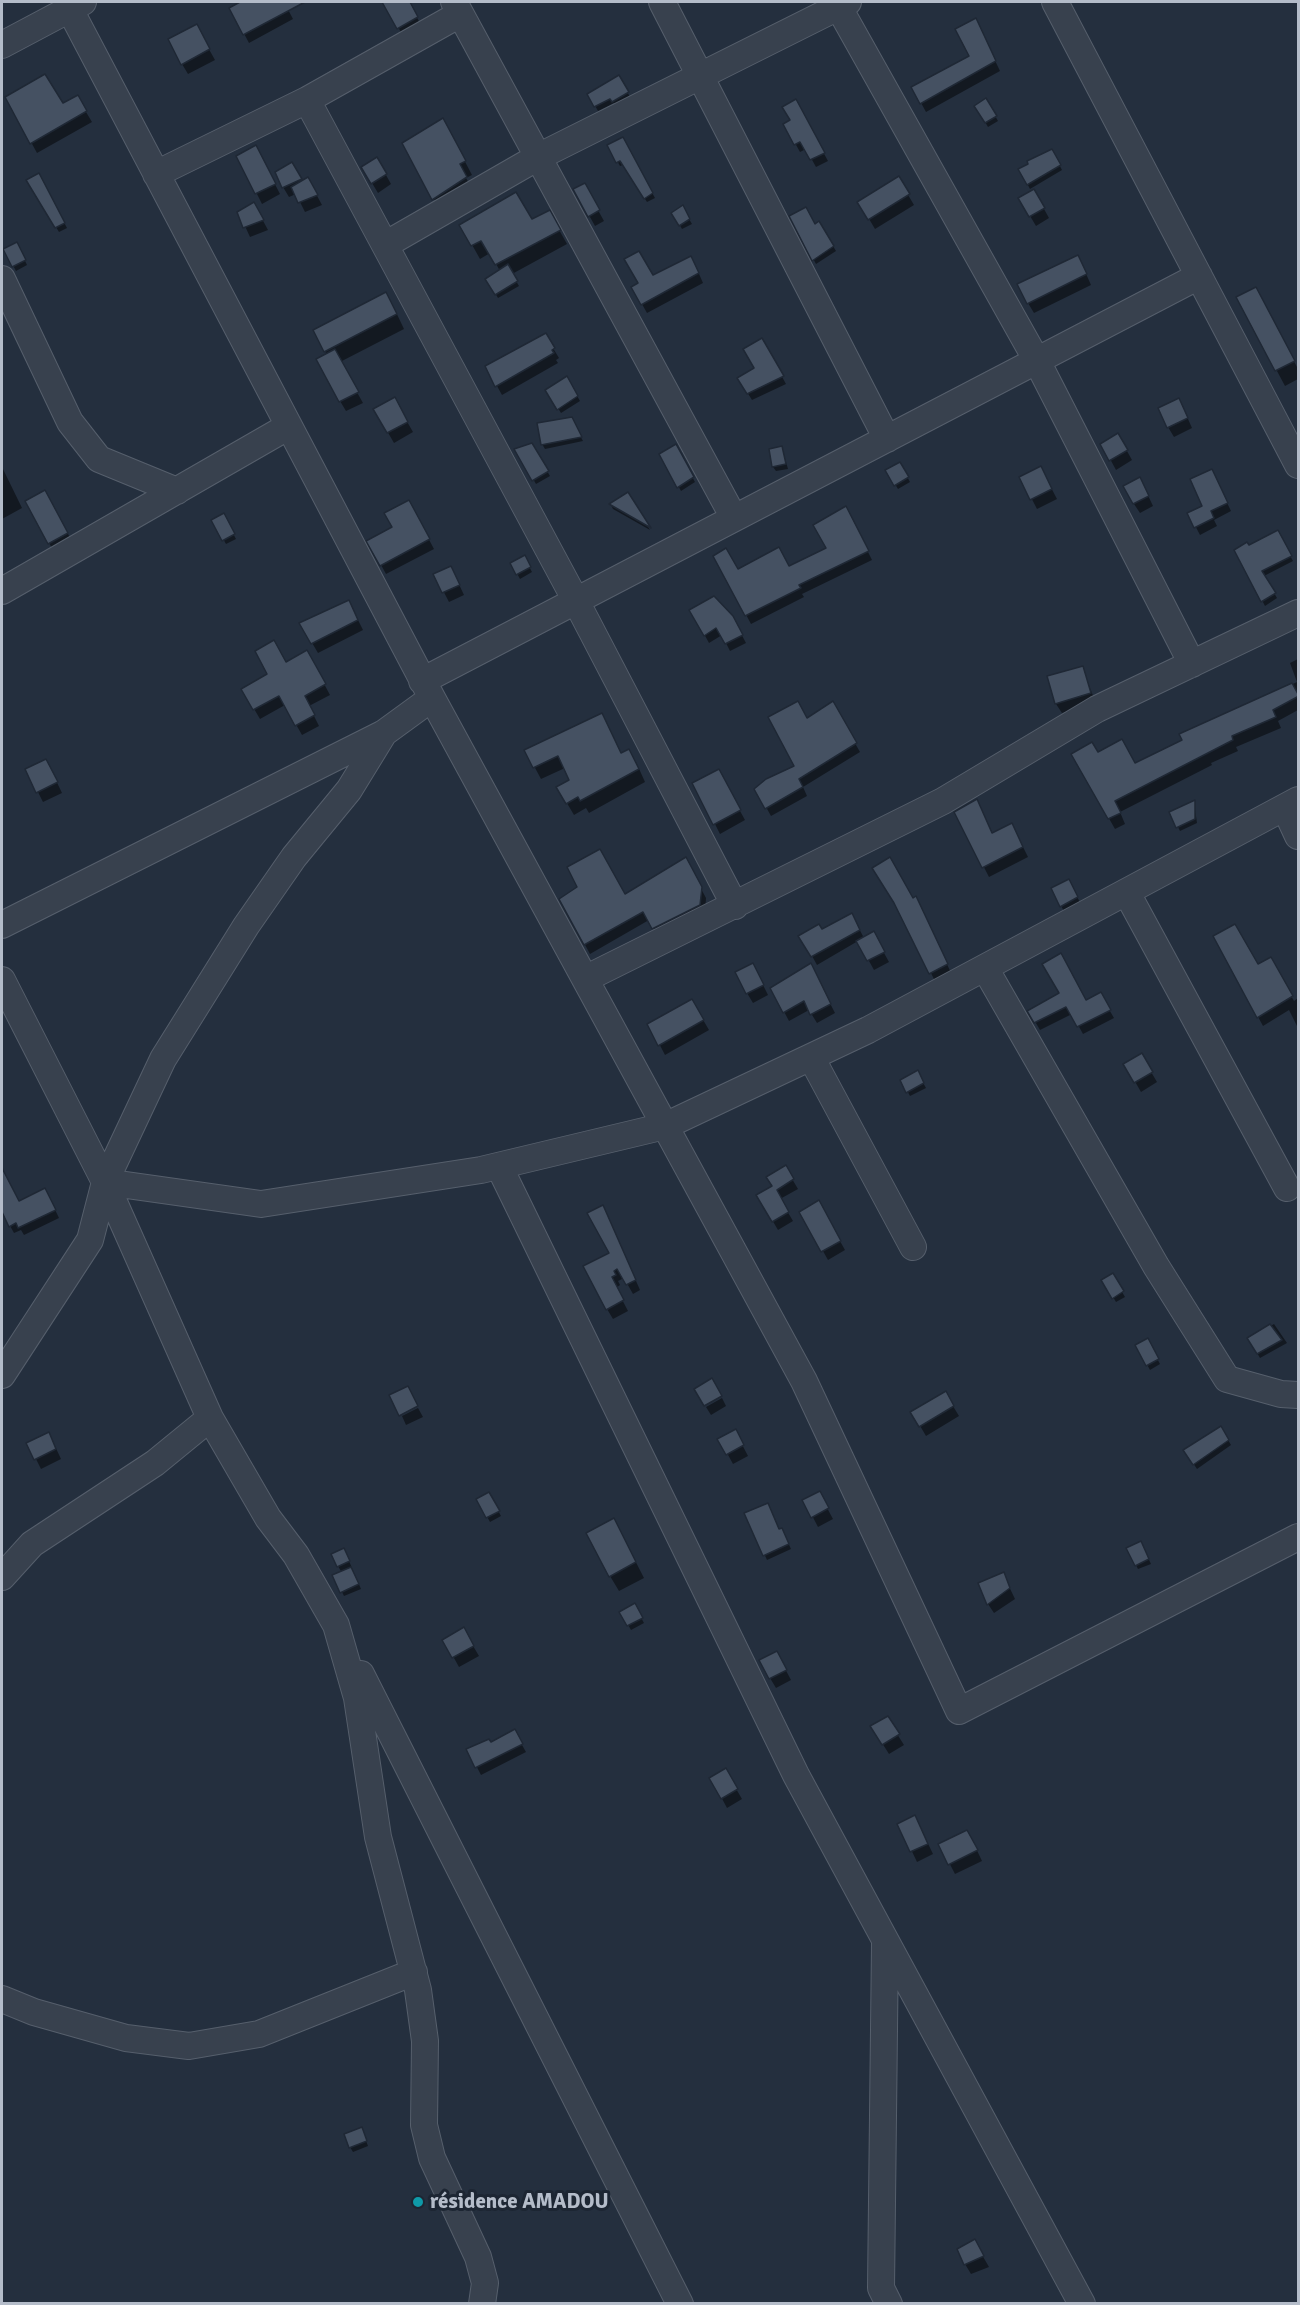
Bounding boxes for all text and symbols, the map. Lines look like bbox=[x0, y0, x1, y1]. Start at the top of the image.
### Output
place label: résidence AMADOU bbox=[430, 2189, 609, 2215]
marker: résidence AMADOU bbox=[411, 2195, 425, 2209]

